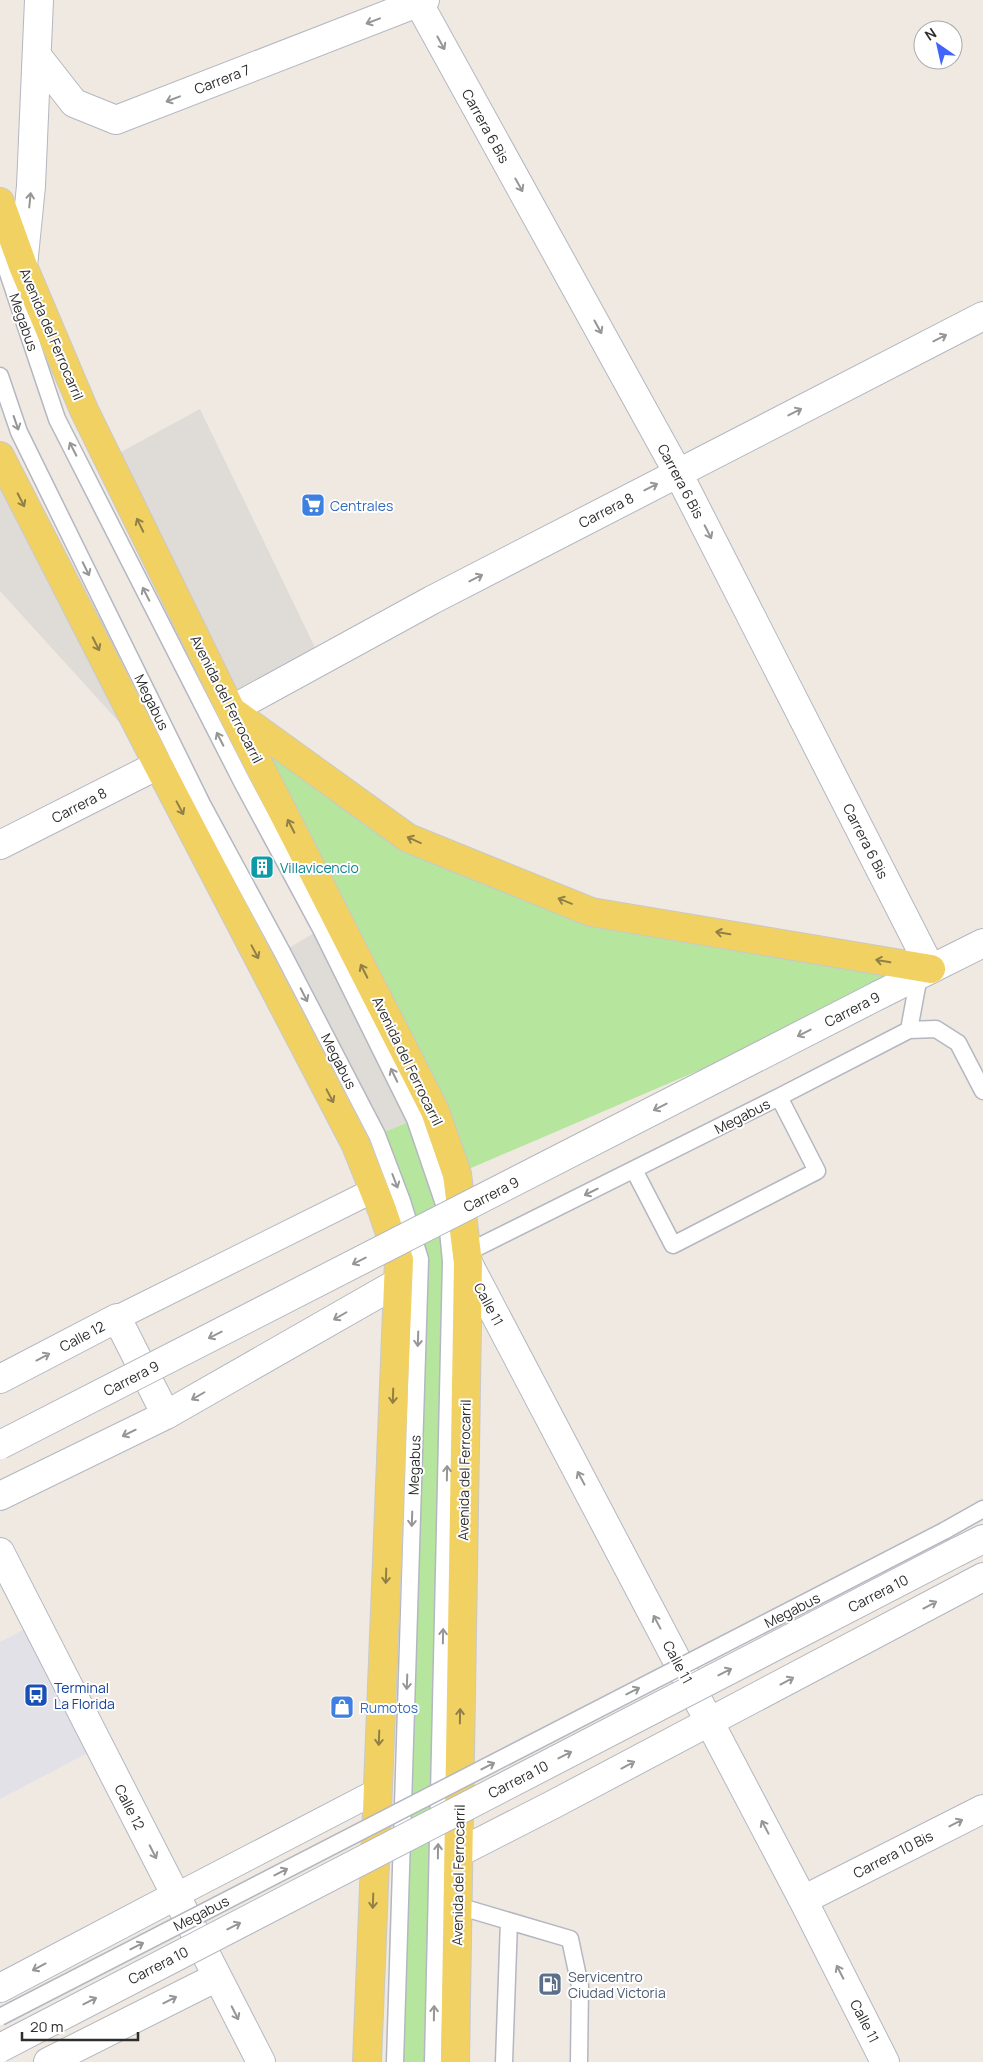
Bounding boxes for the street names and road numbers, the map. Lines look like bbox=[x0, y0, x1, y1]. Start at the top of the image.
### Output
street label: Carrera 7 bbox=[191, 60, 253, 98]
street label: Carrera 6 Bis bbox=[458, 86, 514, 166]
street label: Avenida del Ferrocarril bbox=[16, 265, 88, 403]
street label: Megabus bbox=[5, 291, 43, 353]
street label: Carrera 6 Bis bbox=[653, 440, 709, 522]
street label: Carrera 8 bbox=[575, 488, 637, 532]
street label: Avenida del Ferrocarril bbox=[186, 632, 268, 766]
street label: Megabus bbox=[130, 671, 174, 733]
street label: Carrera 8 bbox=[48, 783, 110, 827]
street label: Carrera 6 Bis bbox=[839, 800, 893, 882]
street label: Carrera 9 bbox=[821, 987, 883, 1031]
street label: Avenida del Ferrocarril bbox=[368, 993, 448, 1129]
street label: Megabus bbox=[317, 1030, 361, 1092]
street label: Megabus bbox=[711, 1094, 773, 1138]
street label: Carrera 9 bbox=[460, 1172, 522, 1216]
street label: Calle 11 bbox=[470, 1279, 508, 1329]
street label: Calle 12 bbox=[56, 1316, 108, 1356]
street label: Carrera 9 bbox=[100, 1356, 162, 1400]
street label: Avenida del Ferrocarril bbox=[453, 1399, 475, 1541]
street label: Megabus bbox=[403, 1435, 425, 1495]
street label: Carrera 10 bbox=[845, 1570, 911, 1616]
street label: Megabus bbox=[761, 1588, 823, 1632]
street label: Calle 11 bbox=[659, 1637, 697, 1687]
street label: Carrera 10 bbox=[485, 1756, 551, 1802]
street label: Calle 12 bbox=[110, 1781, 150, 1833]
street label: Avenida del Ferrocarril bbox=[447, 1804, 469, 1946]
street label: Carrera 10 Bis bbox=[850, 1826, 936, 1882]
street label: Megabus bbox=[170, 1891, 232, 1935]
street label: Carrera 10 bbox=[125, 1942, 191, 1988]
street label: Calle 11 bbox=[846, 1996, 884, 2046]

